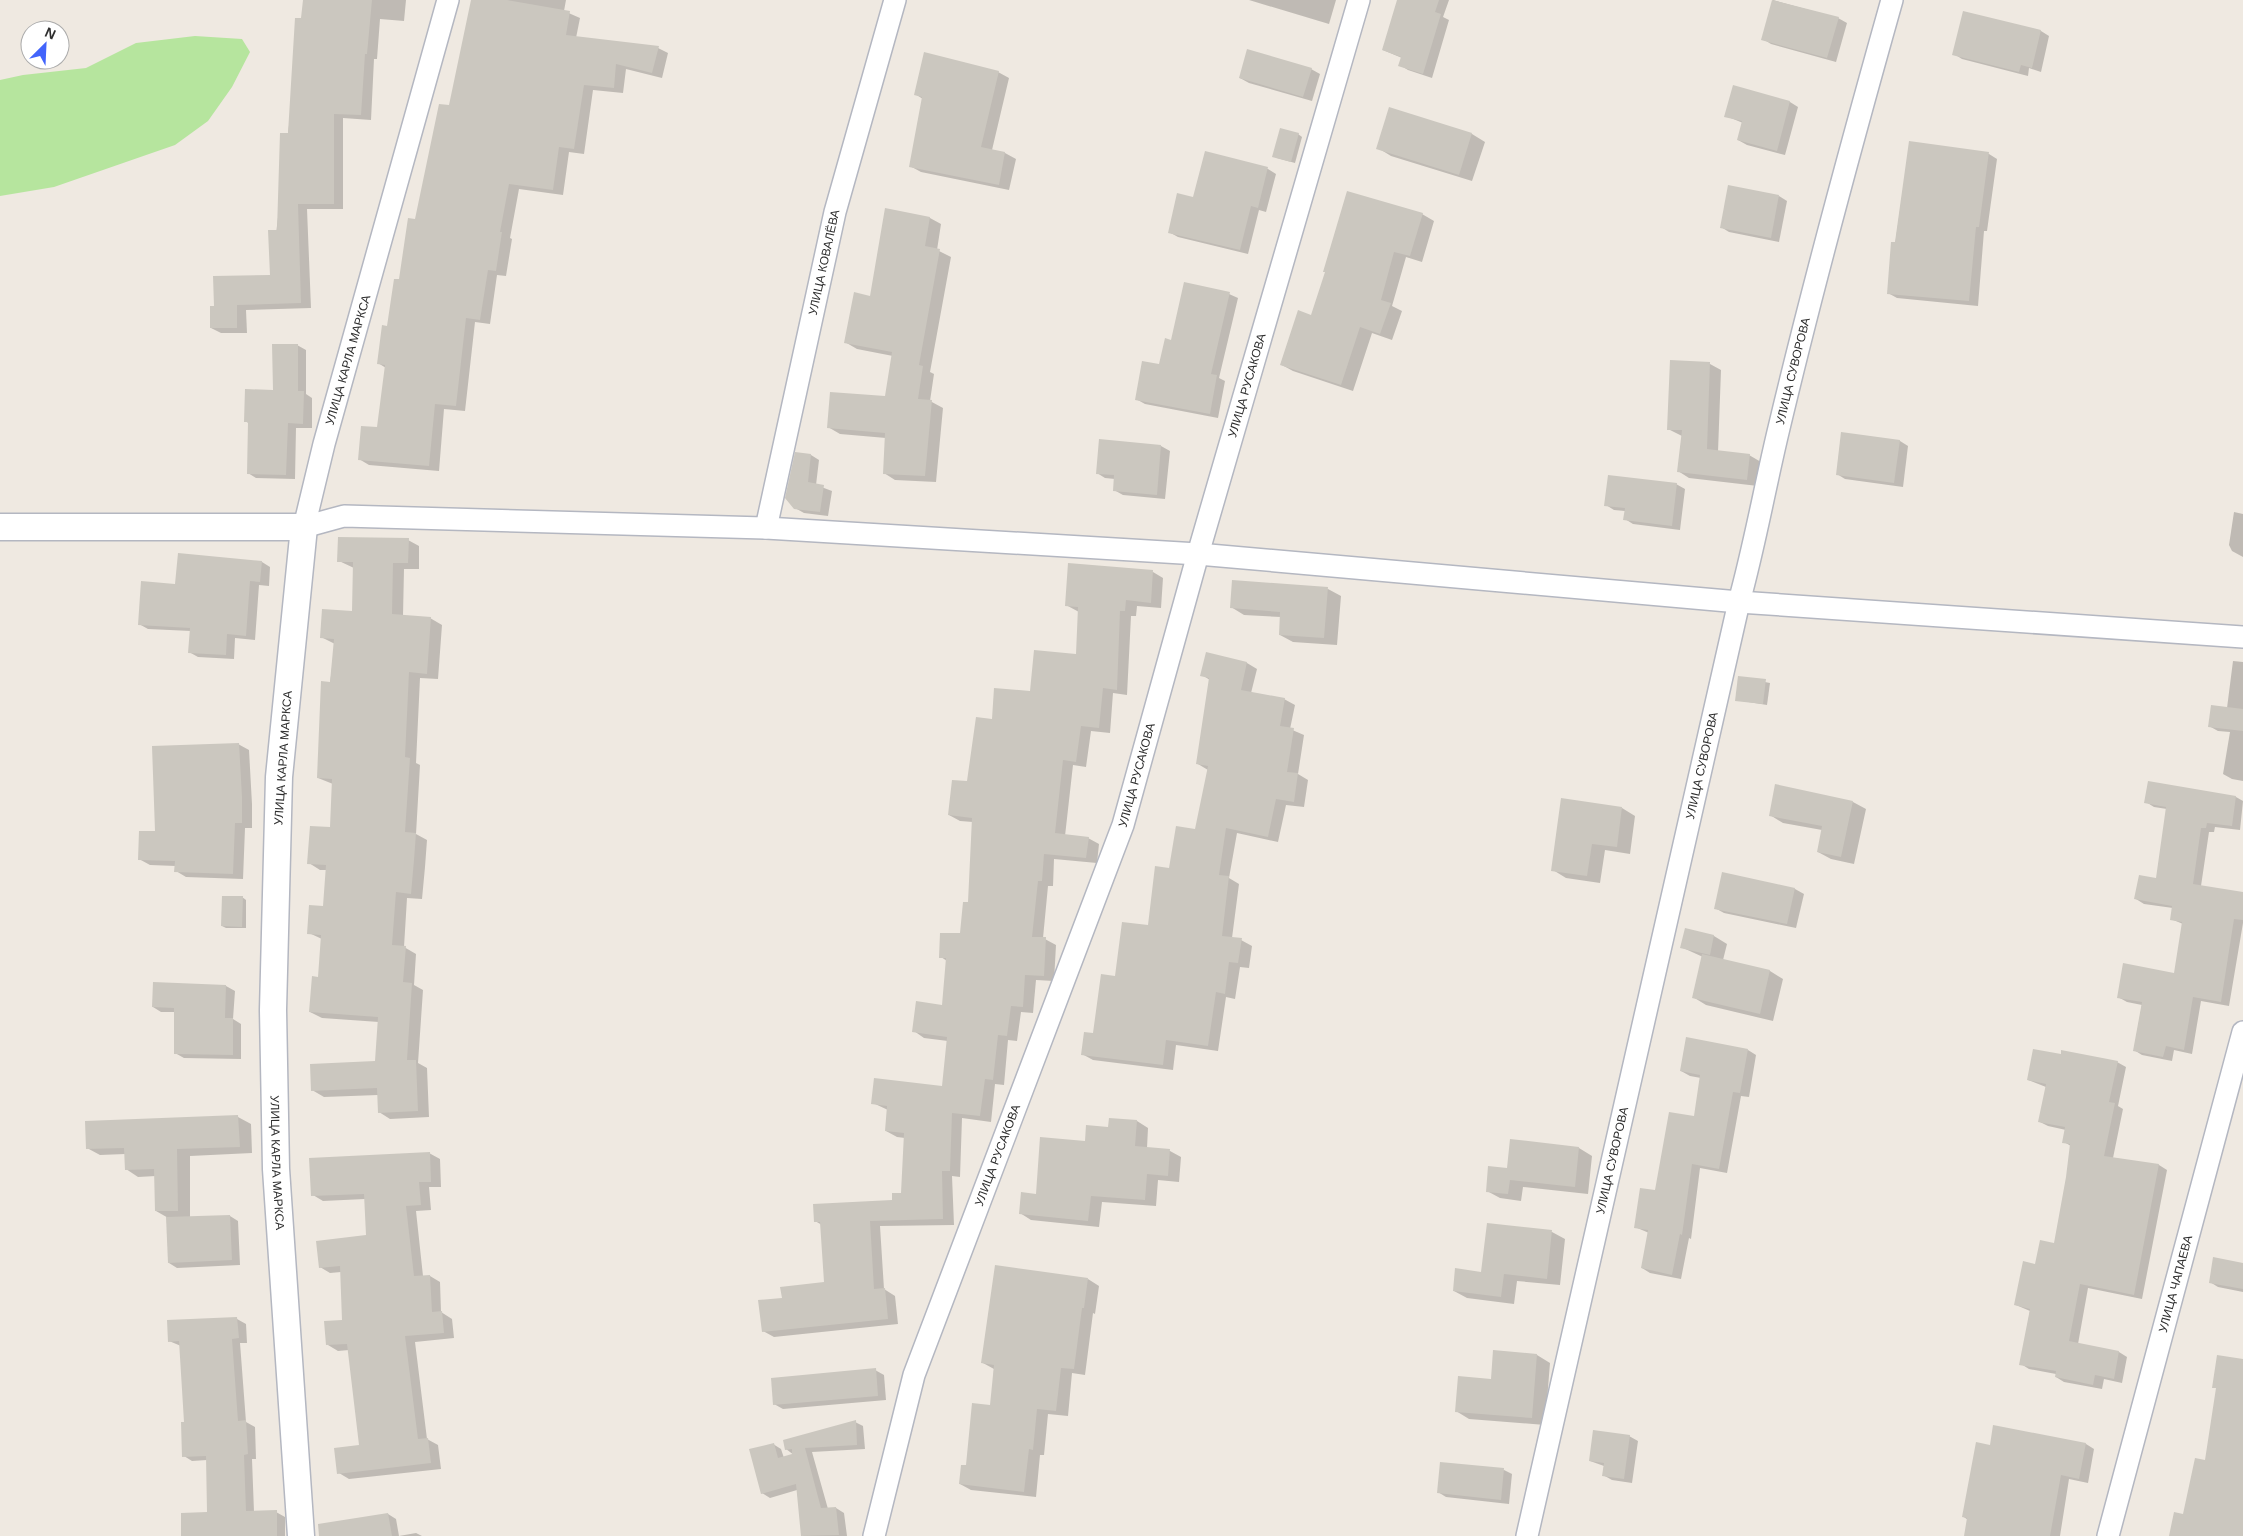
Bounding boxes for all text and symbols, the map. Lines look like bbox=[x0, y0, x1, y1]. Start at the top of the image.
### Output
north arrow bbox=[20, 20, 70, 70]
text: N bbox=[42, 24, 58, 42]
street label: УЛИЦА КОВАЛЁВА bbox=[806, 208, 842, 316]
street label: УЛИЦА КАРЛА МАРКСА bbox=[323, 293, 373, 427]
street label: УЛИЦА СУВОРОВА bbox=[1773, 316, 1813, 426]
street label: УЛИЦА РУСАКОВА bbox=[1225, 332, 1269, 439]
street label: УЛИЦА КАРЛА МАРКСА bbox=[271, 690, 295, 826]
street label: УЛИЦА СУВОРОВА bbox=[1683, 711, 1721, 821]
street label: УЛИЦА РУСАКОВА bbox=[1116, 721, 1158, 829]
street label: УЛИЦА КАРЛА МАРКСА bbox=[268, 1095, 287, 1230]
street label: УЛИЦА РУСАКОВА bbox=[972, 1102, 1023, 1208]
street label: УЛИЦА СУВОРОВА bbox=[1593, 1106, 1631, 1216]
street label: УЛИЦА ЧАПАЕВА bbox=[2156, 1234, 2195, 1334]

